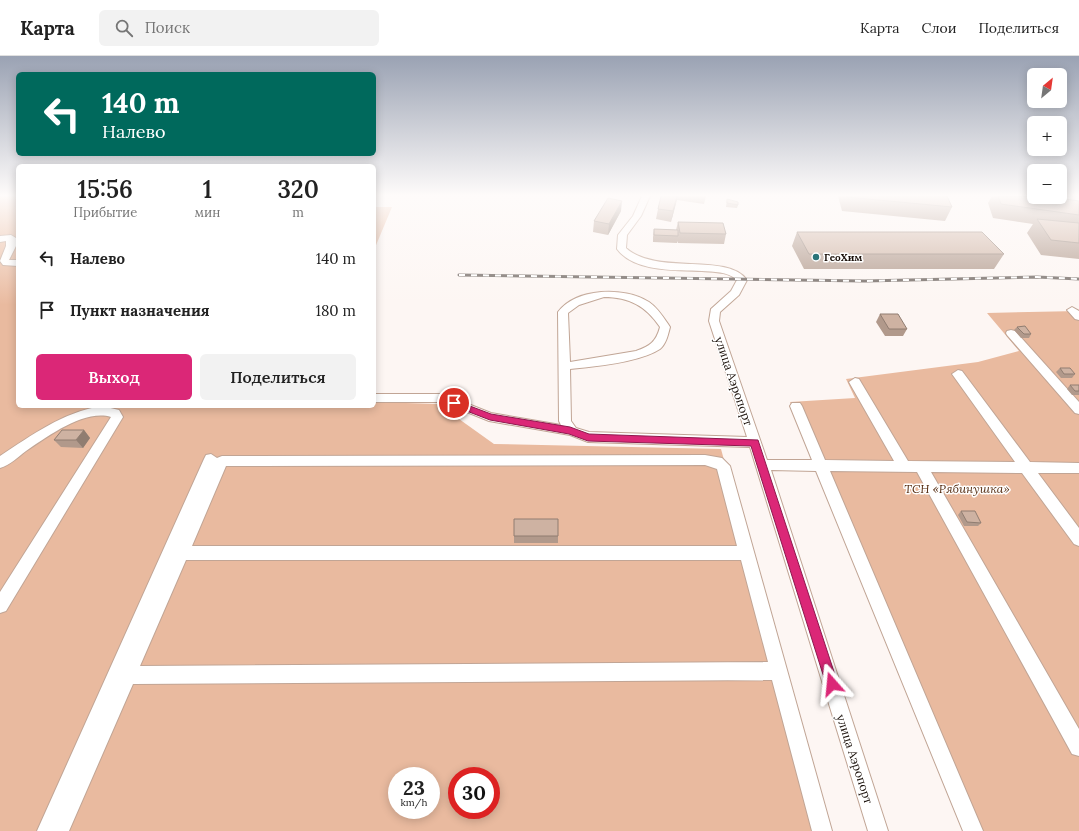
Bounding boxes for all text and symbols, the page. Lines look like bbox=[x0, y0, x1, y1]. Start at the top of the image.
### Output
search box bbox=[99, 10, 379, 46]
text: Карта bbox=[20, 16, 75, 40]
icon: search bbox=[113, 17, 135, 39]
text: Поиск bbox=[145, 18, 190, 37]
text: Карта bbox=[860, 19, 899, 37]
text: Слои bbox=[921, 19, 956, 37]
text: Поделиться bbox=[978, 19, 1059, 37]
north arrow bbox=[1027, 68, 1067, 108]
map controls bbox=[1027, 68, 1067, 204]
text: 140 m bbox=[102, 85, 180, 121]
icon: left bbox=[36, 88, 88, 140]
button: + bbox=[1027, 116, 1067, 156]
text: Налево bbox=[102, 120, 166, 143]
button: − bbox=[1027, 164, 1067, 204]
text: 15:56 bbox=[78, 174, 133, 205]
text: 1 bbox=[203, 174, 212, 205]
text: 320 bbox=[277, 174, 319, 205]
text: Прибытие bbox=[73, 204, 137, 221]
text: мин bbox=[194, 204, 220, 221]
text: m bbox=[292, 204, 304, 221]
icon: left bbox=[36, 247, 58, 269]
text: Налево bbox=[70, 249, 125, 268]
text: 140 m bbox=[316, 249, 356, 268]
place label: ГеоХим bbox=[824, 251, 862, 264]
marker: ГеоХим bbox=[811, 252, 821, 262]
icon: arrive bbox=[36, 299, 58, 321]
text: Пункт назначения bbox=[70, 301, 210, 320]
text: 180 m bbox=[315, 301, 356, 320]
street label: улица Аэропорт bbox=[712, 334, 756, 428]
button: Выход bbox=[36, 354, 192, 400]
button: Поделиться bbox=[200, 354, 356, 400]
pin bbox=[437, 386, 471, 420]
icon: arrive bbox=[443, 392, 465, 414]
park label: ТСН «Рябинушка» bbox=[904, 481, 1010, 496]
position arrow bbox=[811, 663, 853, 705]
street label: улица Аэропорт bbox=[833, 712, 877, 806]
speed limit sign: 30 bbox=[448, 767, 500, 819]
text: 23 bbox=[403, 775, 425, 800]
text: km/h bbox=[400, 796, 428, 809]

